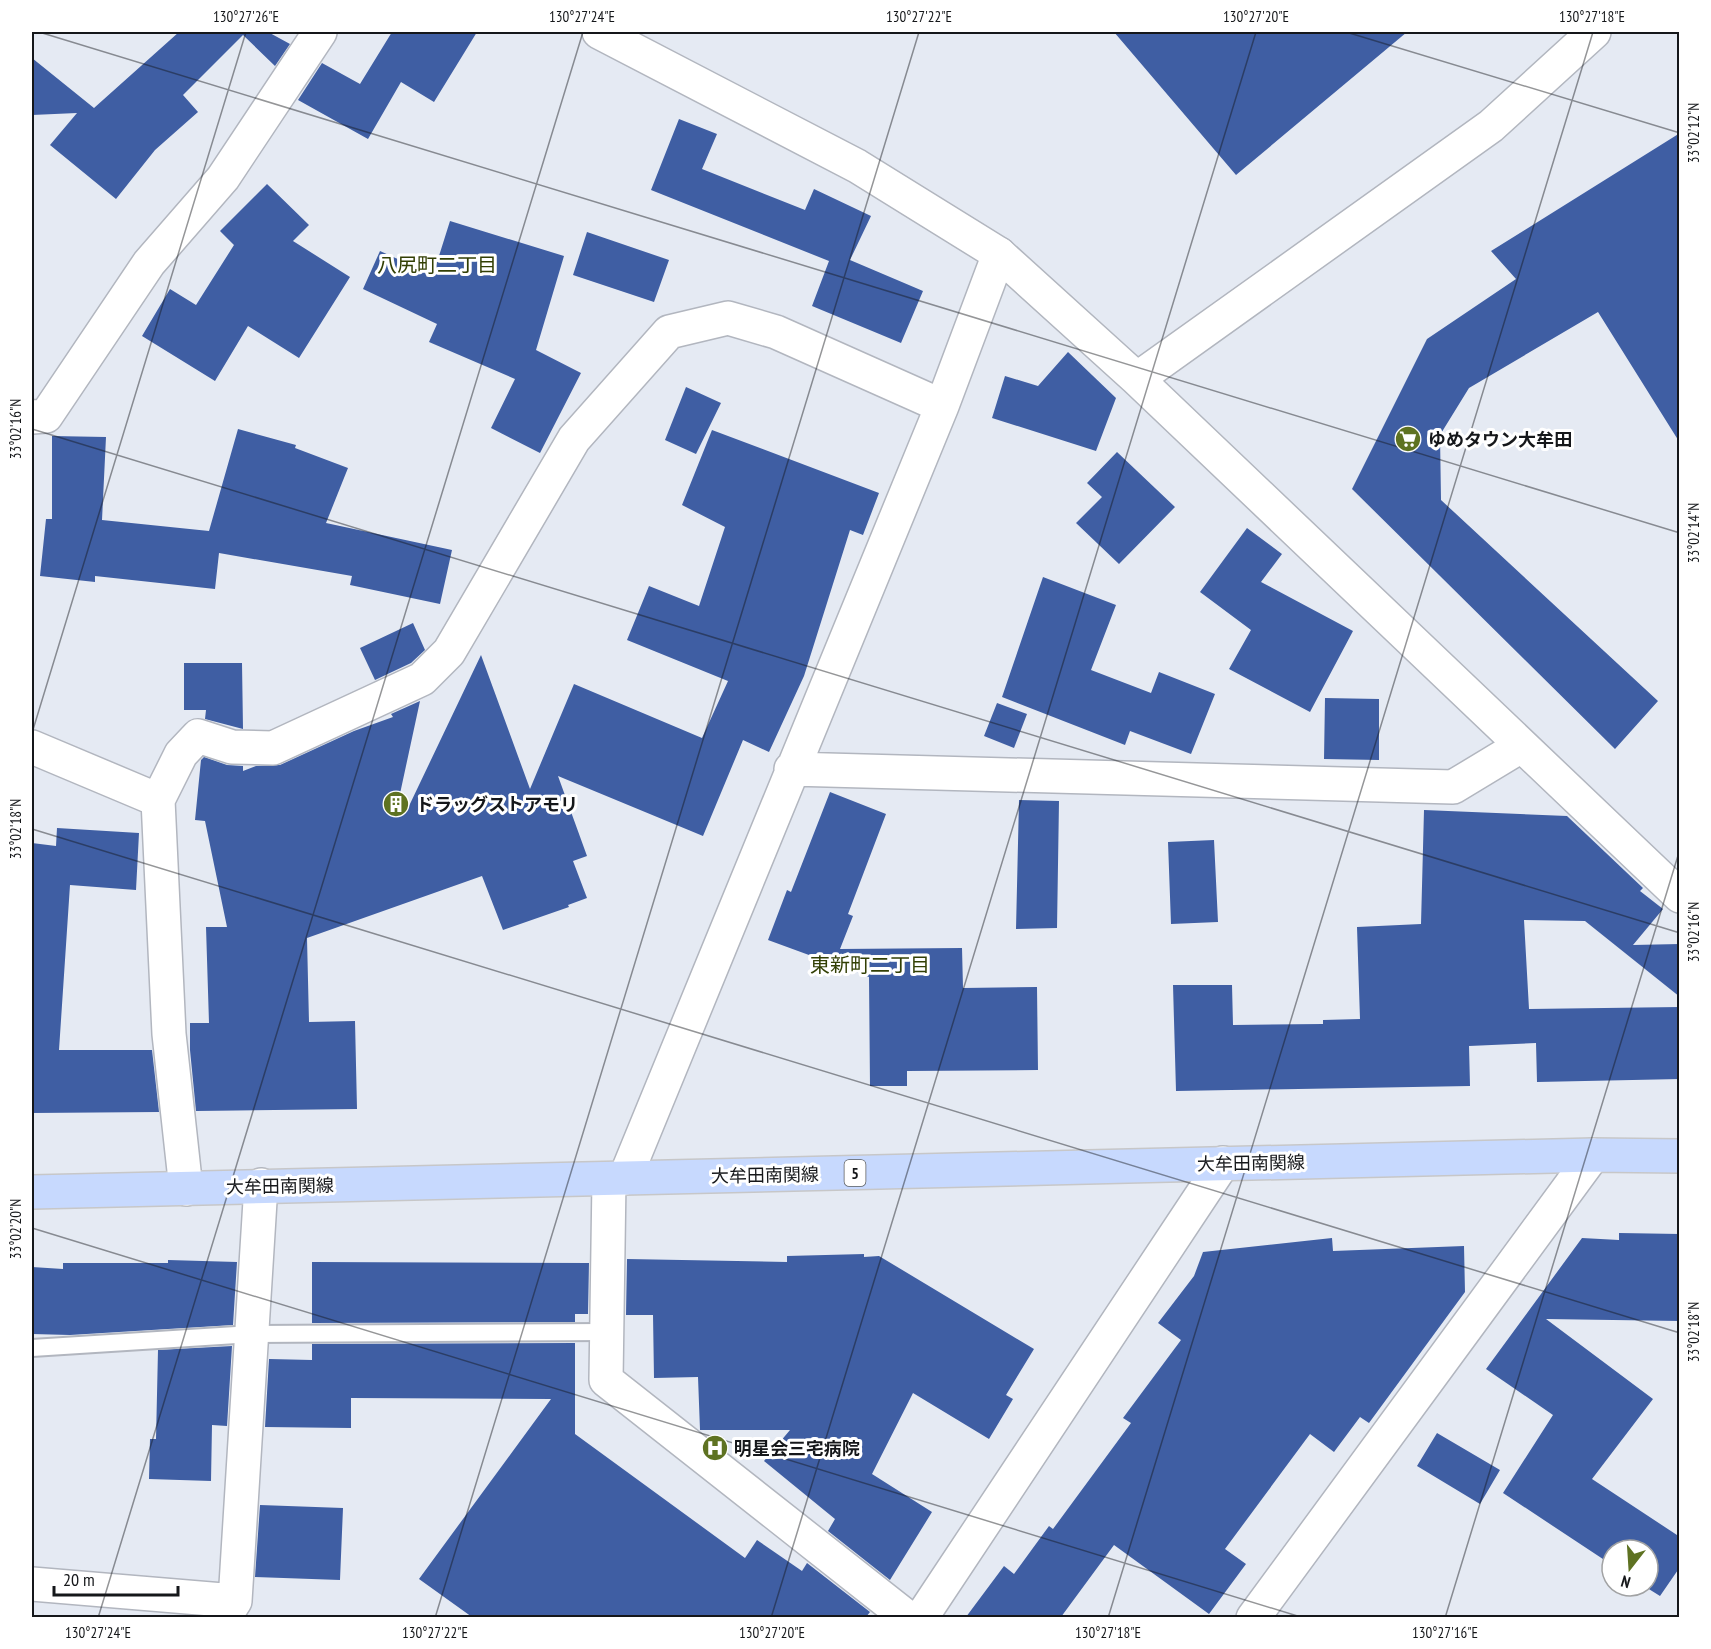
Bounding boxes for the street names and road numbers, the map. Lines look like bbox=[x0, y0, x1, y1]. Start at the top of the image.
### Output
street label: 大牟田南関線 bbox=[1197, 1151, 1305, 1175]
road number: 5 bbox=[844, 1160, 866, 1186]
street label: 大牟田南関線 bbox=[711, 1163, 819, 1187]
street label: 大牟田南関線 bbox=[226, 1174, 334, 1198]

